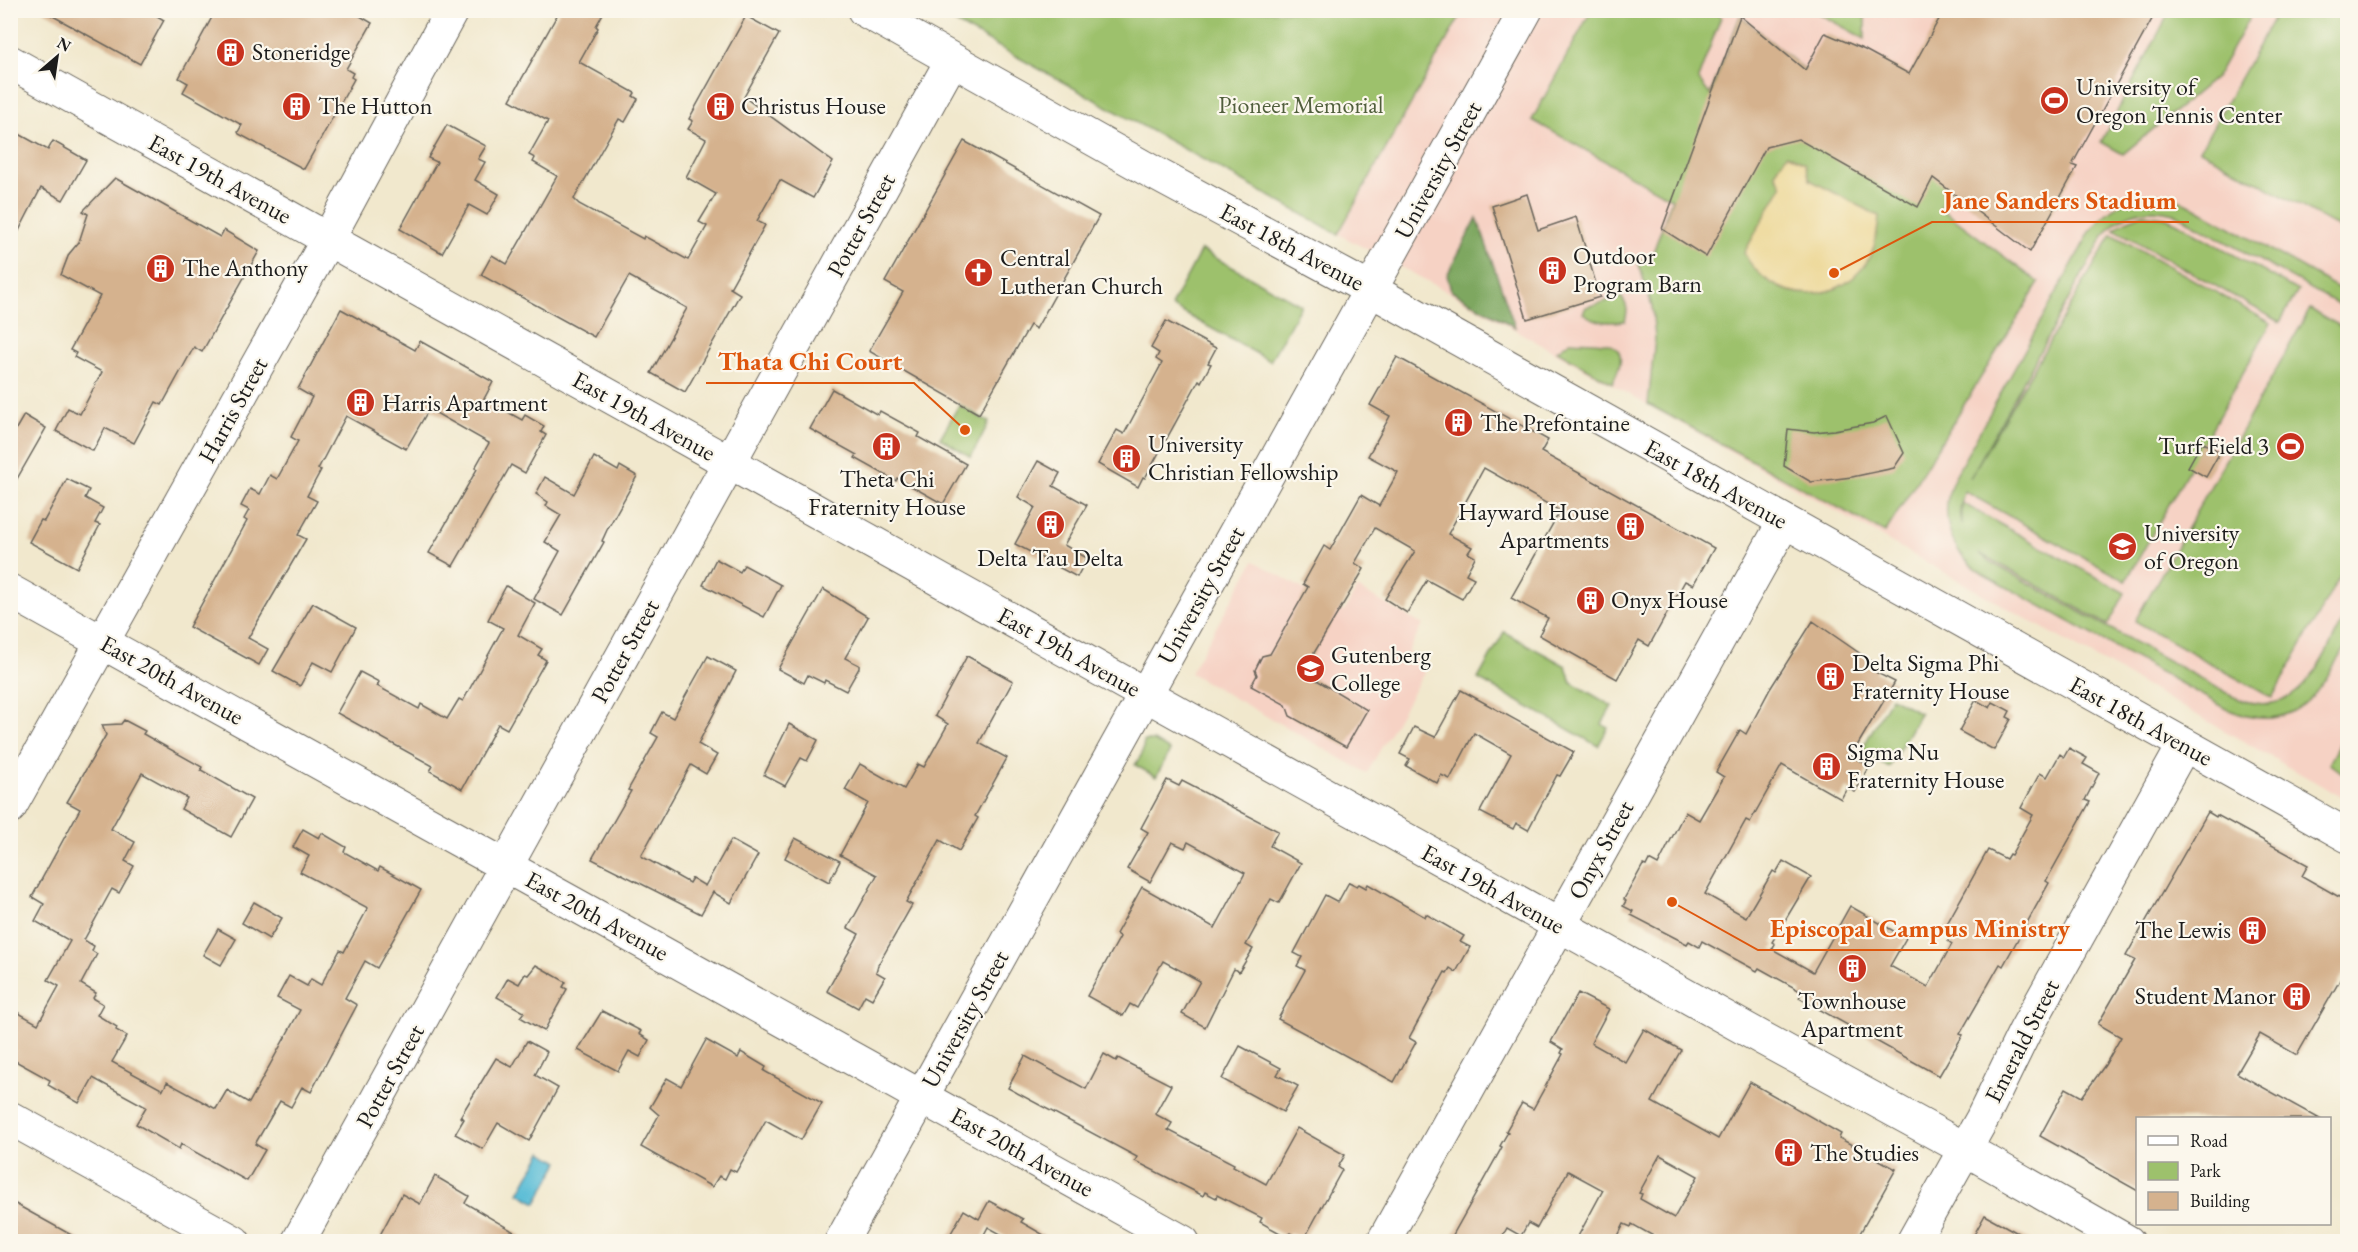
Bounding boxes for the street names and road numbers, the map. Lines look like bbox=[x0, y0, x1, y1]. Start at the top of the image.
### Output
street label: University Street bbox=[1387, 95, 1488, 244]
street label: East 19th Avenue bbox=[143, 126, 297, 231]
street label: Potter Street bbox=[819, 167, 902, 282]
street label: East 18th Avenue bbox=[1215, 195, 1370, 298]
street label: Harris Street bbox=[191, 351, 275, 468]
street label: East 19th Avenue bbox=[567, 363, 721, 468]
street label: East 18th Avenue bbox=[1639, 431, 1793, 536]
street label: University Street bbox=[1150, 520, 1251, 669]
street label: Potter Street bbox=[583, 593, 666, 708]
street label: East 19th Avenue bbox=[992, 599, 1146, 704]
street label: East 20th Avenue bbox=[95, 627, 249, 732]
street label: East 18th Avenue bbox=[2064, 668, 2218, 773]
street label: Onyx Street bbox=[1561, 794, 1641, 905]
street label: East 19th Avenue bbox=[1416, 836, 1570, 941]
street label: East 20th Avenue bbox=[520, 863, 674, 968]
street label: University Street bbox=[914, 944, 1015, 1093]
street label: Emerald Street bbox=[1977, 973, 2066, 1108]
street label: Potter Street bbox=[348, 1018, 431, 1133]
street label: East 20th Avenue bbox=[945, 1099, 1099, 1204]

